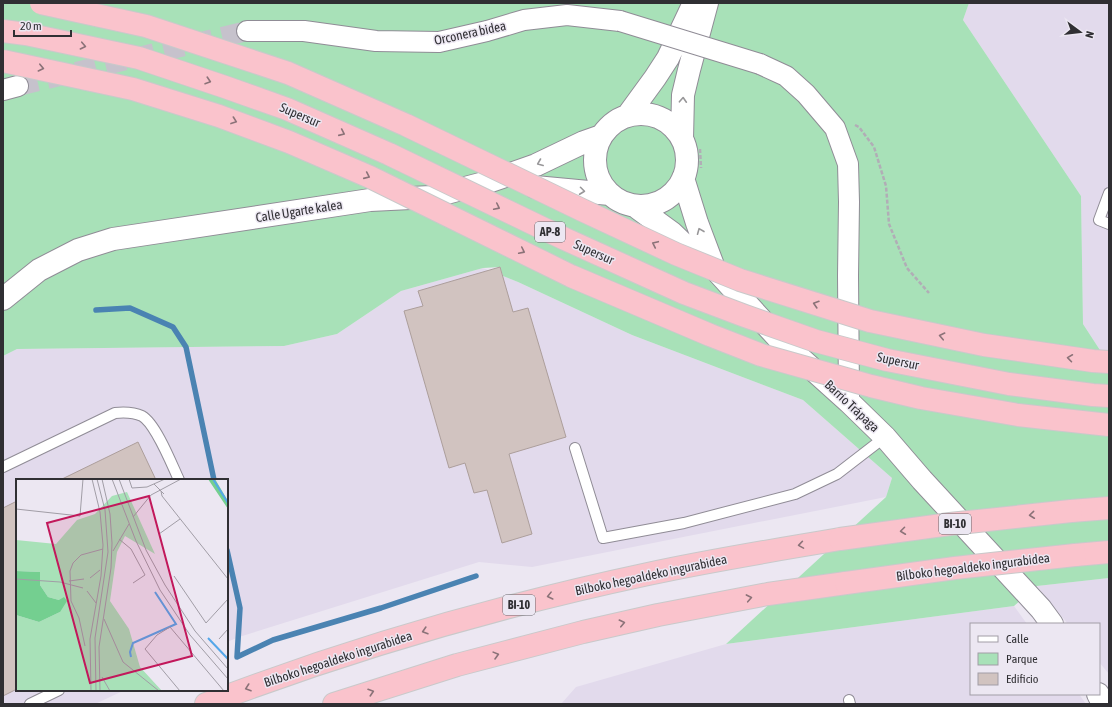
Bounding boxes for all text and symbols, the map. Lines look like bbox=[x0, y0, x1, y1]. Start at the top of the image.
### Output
scale bar bbox=[14, 12, 71, 38]
north arrow bbox=[1060, 12, 1100, 52]
street label: Orconera bidea bbox=[433, 18, 507, 48]
text: 20 m bbox=[20, 19, 42, 33]
text: N bbox=[1083, 30, 1096, 39]
one-way arrow bbox=[79, 42, 86, 50]
one-way arrow bbox=[38, 64, 44, 72]
one-way arrow bbox=[204, 76, 211, 85]
one-way arrow bbox=[679, 97, 688, 103]
street label: Supersur bbox=[278, 100, 323, 130]
one-way arrow bbox=[230, 117, 237, 125]
one-way arrow bbox=[337, 128, 345, 136]
one-way arrow bbox=[536, 158, 544, 166]
one-way arrow bbox=[364, 171, 371, 179]
one-way arrow bbox=[579, 186, 585, 195]
street label: Calle Ugarte kalea bbox=[255, 197, 343, 225]
one-way arrow bbox=[493, 202, 501, 209]
road number: AP-8 bbox=[535, 222, 565, 242]
one-way arrow bbox=[697, 228, 705, 235]
street label: Supersur bbox=[572, 237, 617, 268]
one-way arrow bbox=[652, 241, 660, 249]
one-way arrow bbox=[517, 246, 525, 254]
one-way arrow bbox=[813, 300, 820, 309]
one-way arrow bbox=[939, 333, 945, 341]
street label: Supersur bbox=[876, 349, 920, 373]
one-way arrow bbox=[1067, 354, 1073, 363]
street label: Barrio Trápaga bbox=[822, 377, 882, 435]
inset map bbox=[16, 479, 228, 691]
one-way arrow bbox=[1029, 511, 1035, 520]
road number: BI-10 bbox=[939, 514, 971, 534]
one-way arrow bbox=[900, 526, 906, 535]
one-way arrow bbox=[798, 541, 804, 549]
street label: Bilboko hegoaldeko ingurabidea bbox=[895, 550, 1051, 584]
street label: Bilboko hegoaldeko ingurabidea bbox=[574, 552, 728, 598]
one-way arrow bbox=[547, 592, 553, 600]
one-way arrow bbox=[746, 594, 753, 602]
road number: BI-10 bbox=[503, 595, 535, 615]
one-way arrow bbox=[619, 620, 625, 628]
legend bbox=[970, 623, 1100, 695]
one-way arrow bbox=[422, 626, 429, 634]
street label: Bilboko hegoaldeko ingurabidea bbox=[262, 628, 414, 690]
text: Calle bbox=[1006, 632, 1029, 646]
one-way arrow bbox=[493, 651, 499, 659]
text: Parque bbox=[1006, 652, 1038, 666]
text: Edificio bbox=[1006, 672, 1039, 686]
one-way arrow bbox=[245, 684, 252, 692]
one-way arrow bbox=[368, 688, 375, 697]

